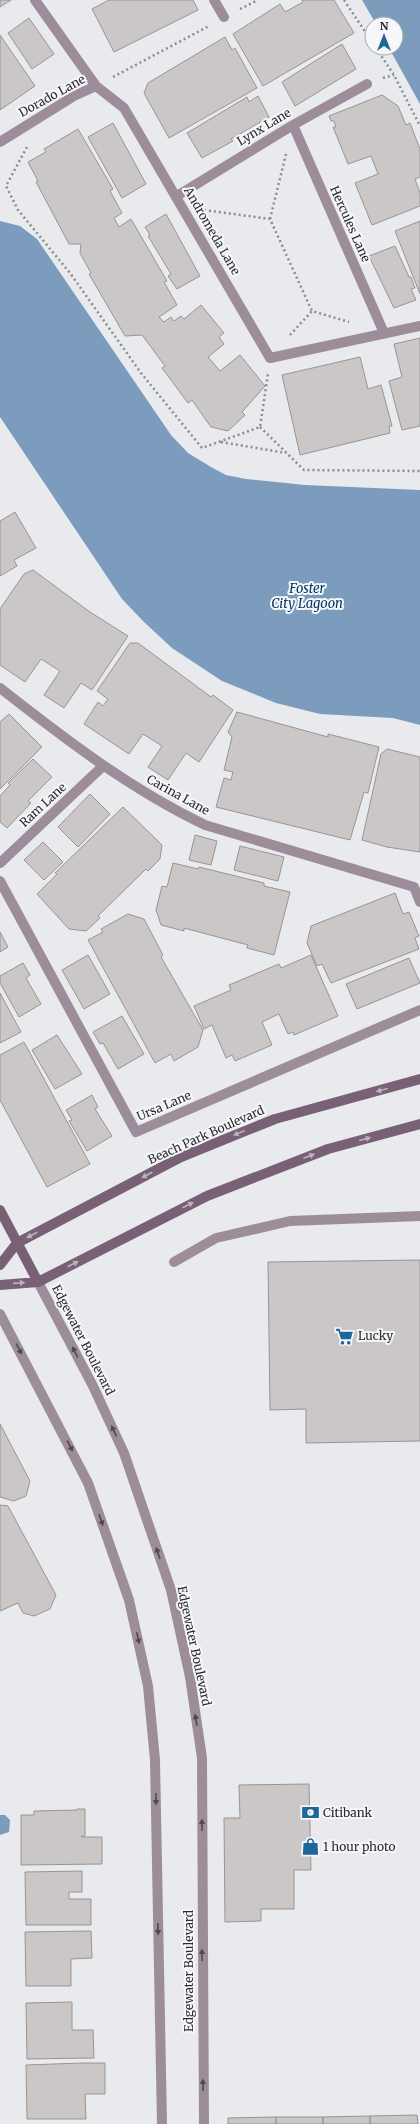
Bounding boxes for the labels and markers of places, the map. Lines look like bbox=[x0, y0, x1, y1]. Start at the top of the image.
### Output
supermarket icon: Lucky bbox=[335, 1326, 355, 1346]
place label: Lucky bbox=[358, 1328, 393, 1343]
bank icon: Citibank bbox=[300, 1803, 320, 1823]
place label: Citibank bbox=[323, 1805, 373, 1820]
shop icon: 1 hour photo bbox=[300, 1837, 320, 1857]
place label: 1 hour photo bbox=[323, 1839, 395, 1854]

